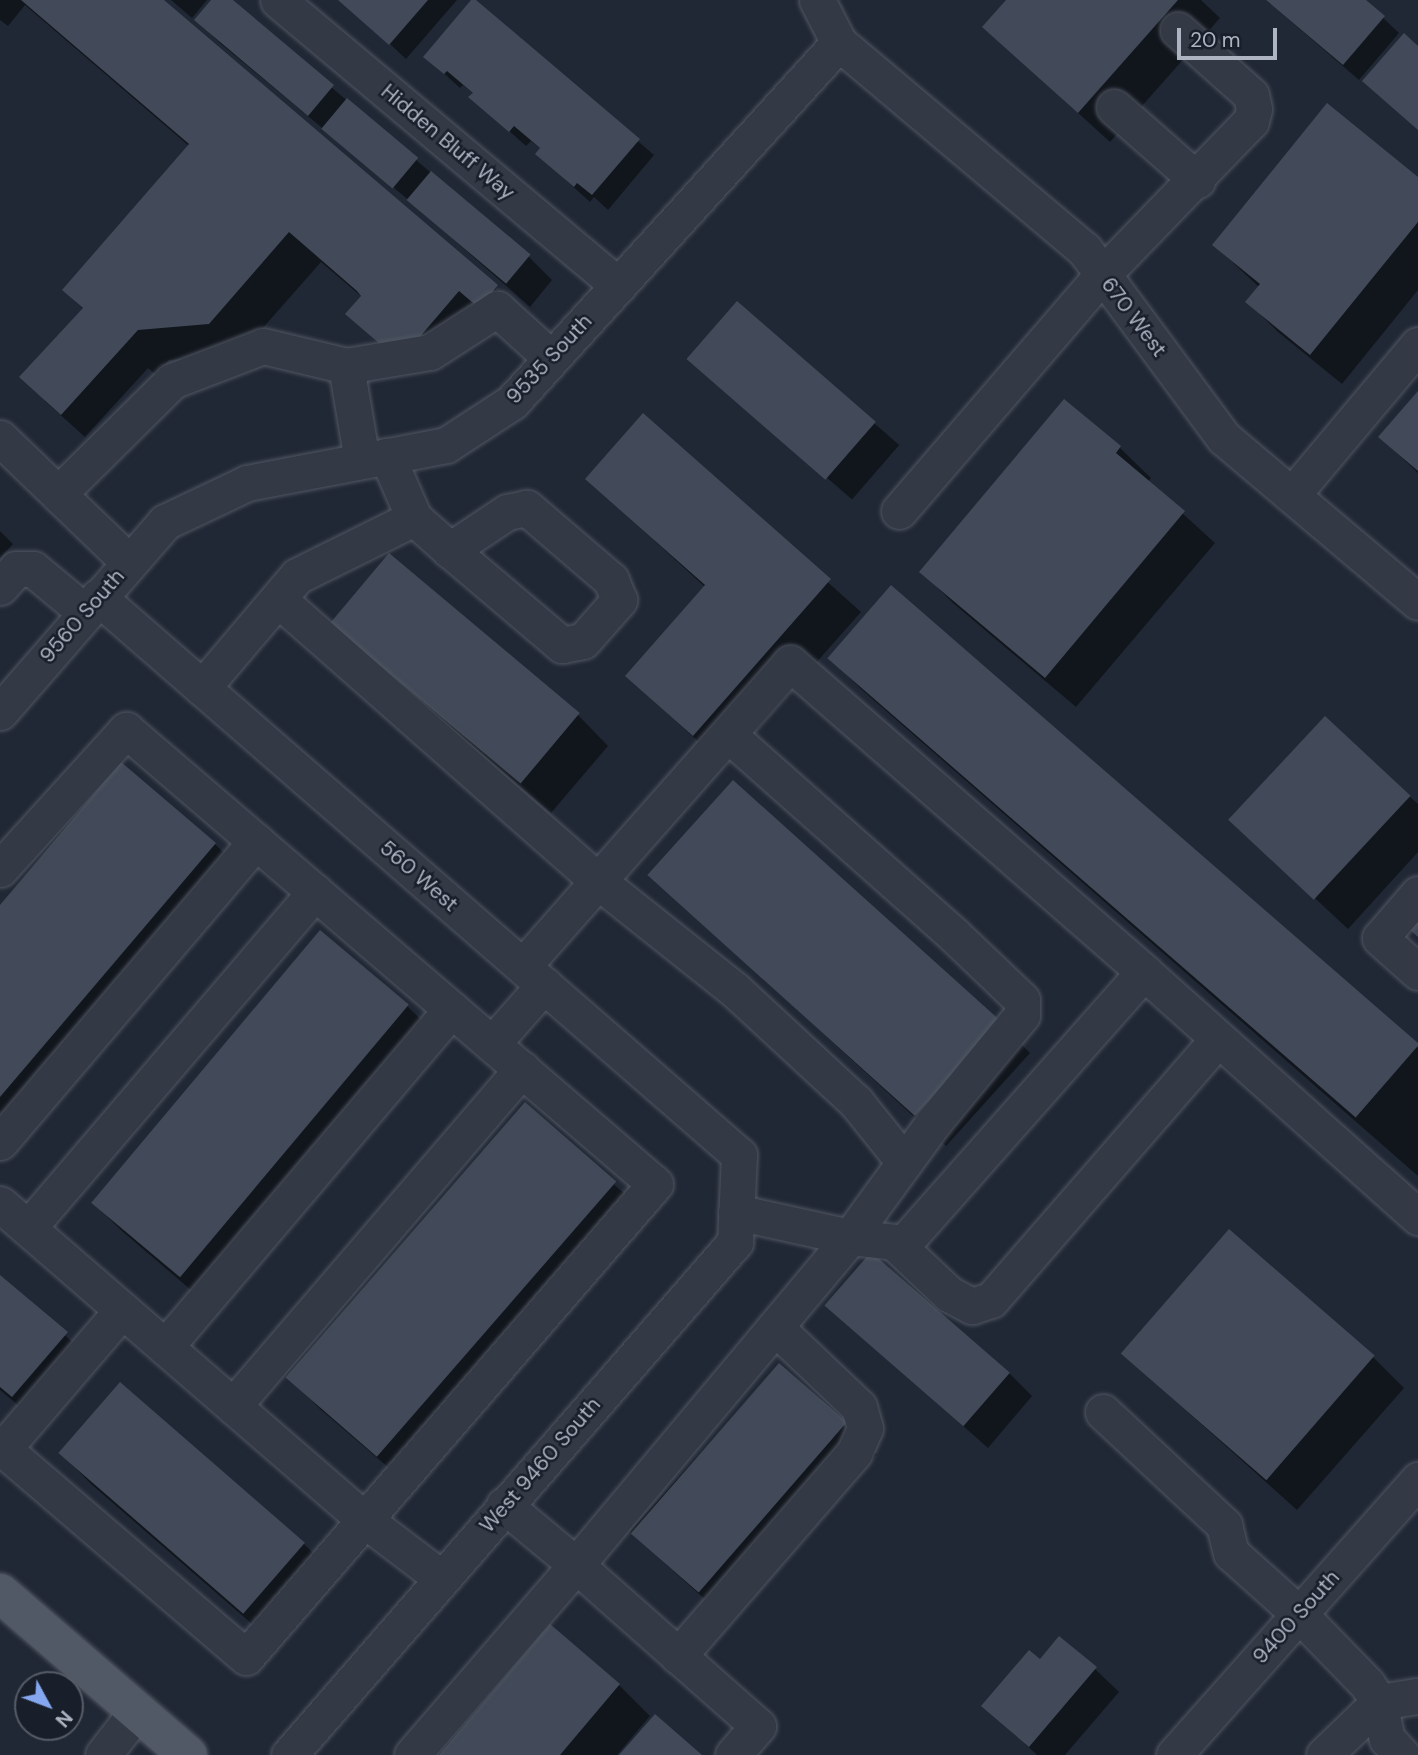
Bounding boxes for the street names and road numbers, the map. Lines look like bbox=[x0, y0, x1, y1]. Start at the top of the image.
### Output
street label: Hidden Bluff Way bbox=[376, 79, 520, 205]
street label: 670 West bbox=[1096, 272, 1172, 362]
street label: 9535 South bbox=[501, 309, 597, 409]
street label: 9560 South bbox=[34, 564, 130, 668]
street label: 560 West bbox=[375, 835, 463, 917]
street label: West 9460 South bbox=[474, 1392, 606, 1538]
street label: 9400 South bbox=[1247, 1565, 1345, 1669]

